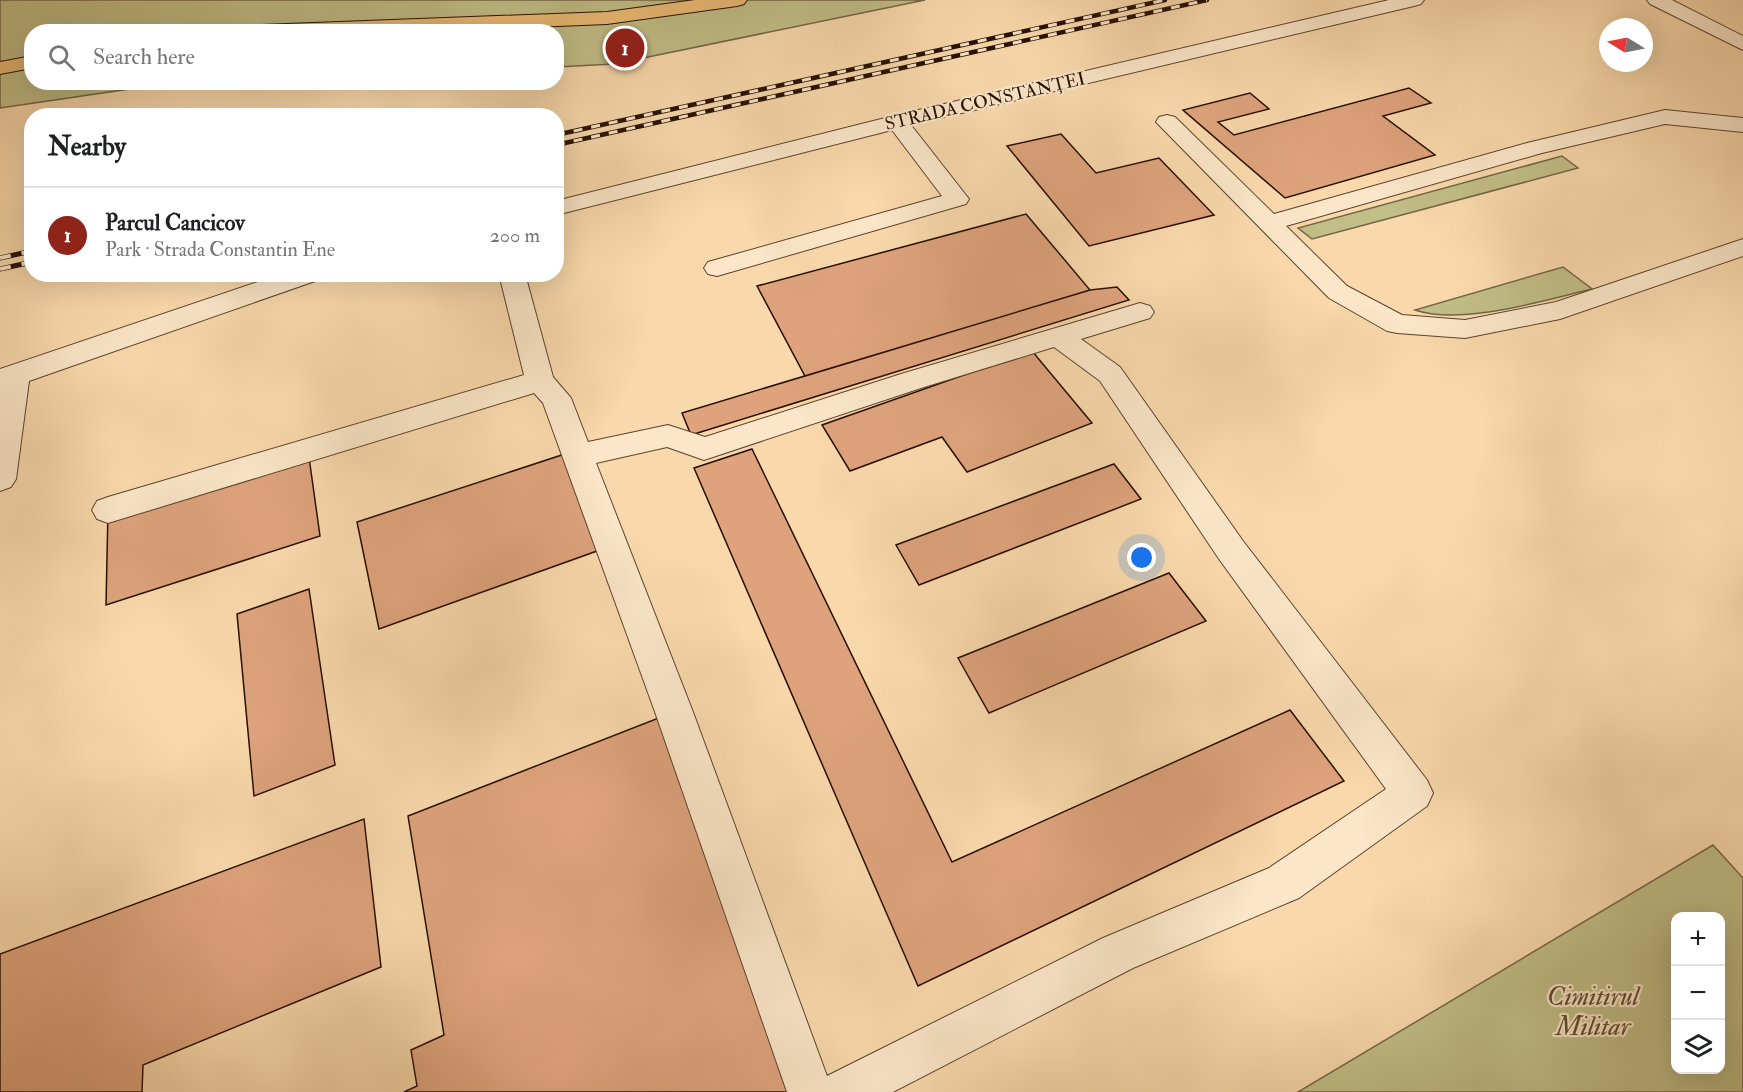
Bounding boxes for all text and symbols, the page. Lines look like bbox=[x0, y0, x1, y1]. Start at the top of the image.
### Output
north arrow bbox=[1599, 18, 1653, 72]
search box bbox=[24, 24, 564, 90]
pin: 1 bbox=[606, 26, 644, 70]
icon: search bbox=[45, 41, 78, 74]
text: Search here bbox=[93, 43, 195, 71]
street label: STRADA CONSTANȚEI bbox=[883, 67, 1088, 136]
text: Nearby bbox=[48, 131, 126, 163]
text: Parcul Cancicov bbox=[105, 209, 245, 237]
text: 1 bbox=[64, 223, 71, 248]
text: 200 m bbox=[490, 223, 540, 248]
text: Park · Strada Constantin Ene bbox=[105, 237, 335, 262]
your location bbox=[1127, 543, 1156, 572]
map controls bbox=[1671, 912, 1725, 1074]
button: + bbox=[1671, 912, 1725, 966]
button: − bbox=[1671, 966, 1725, 1020]
park label: Cimitirul Militar bbox=[1547, 981, 1641, 1043]
button: layers bbox=[1671, 1020, 1725, 1074]

